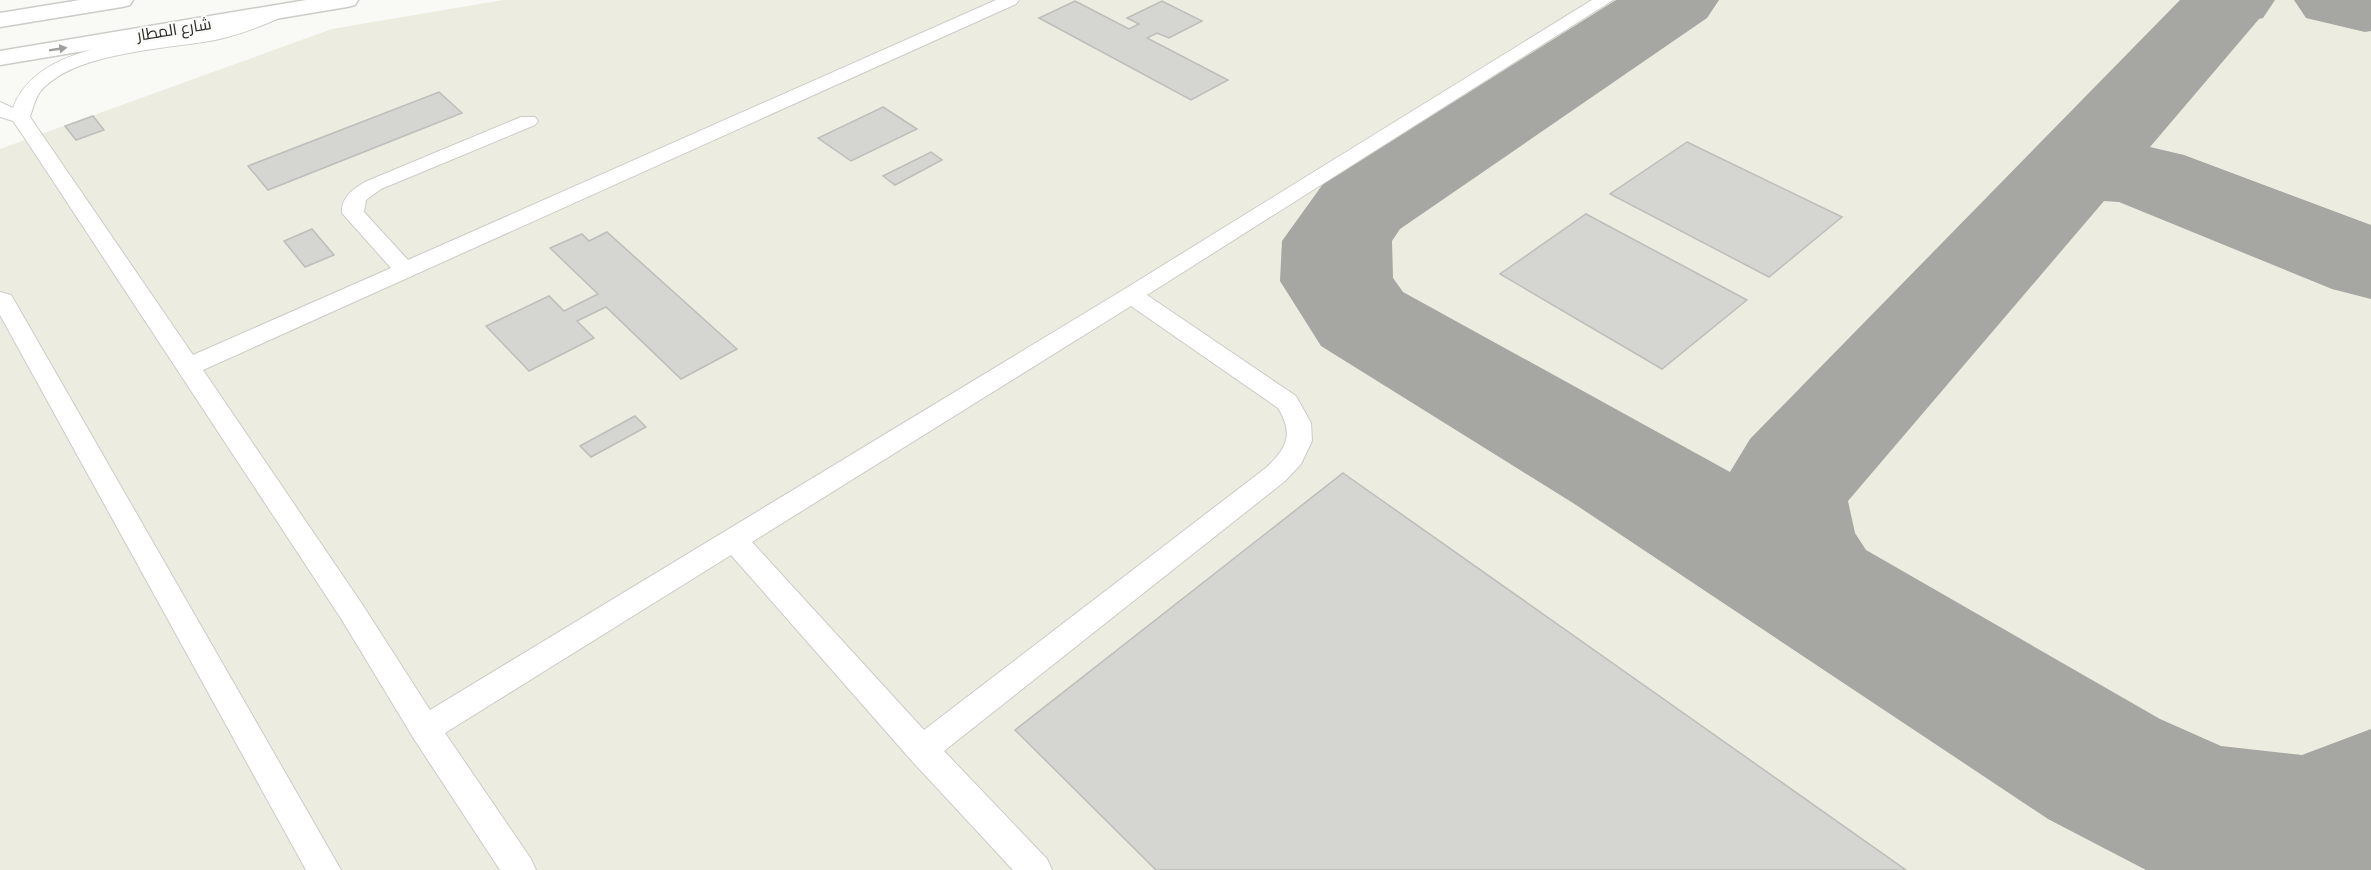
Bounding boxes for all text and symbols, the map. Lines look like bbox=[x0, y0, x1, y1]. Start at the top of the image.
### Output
street label: شارع المطار bbox=[135, 14, 213, 47]
one-way arrow bbox=[48, 44, 67, 53]

